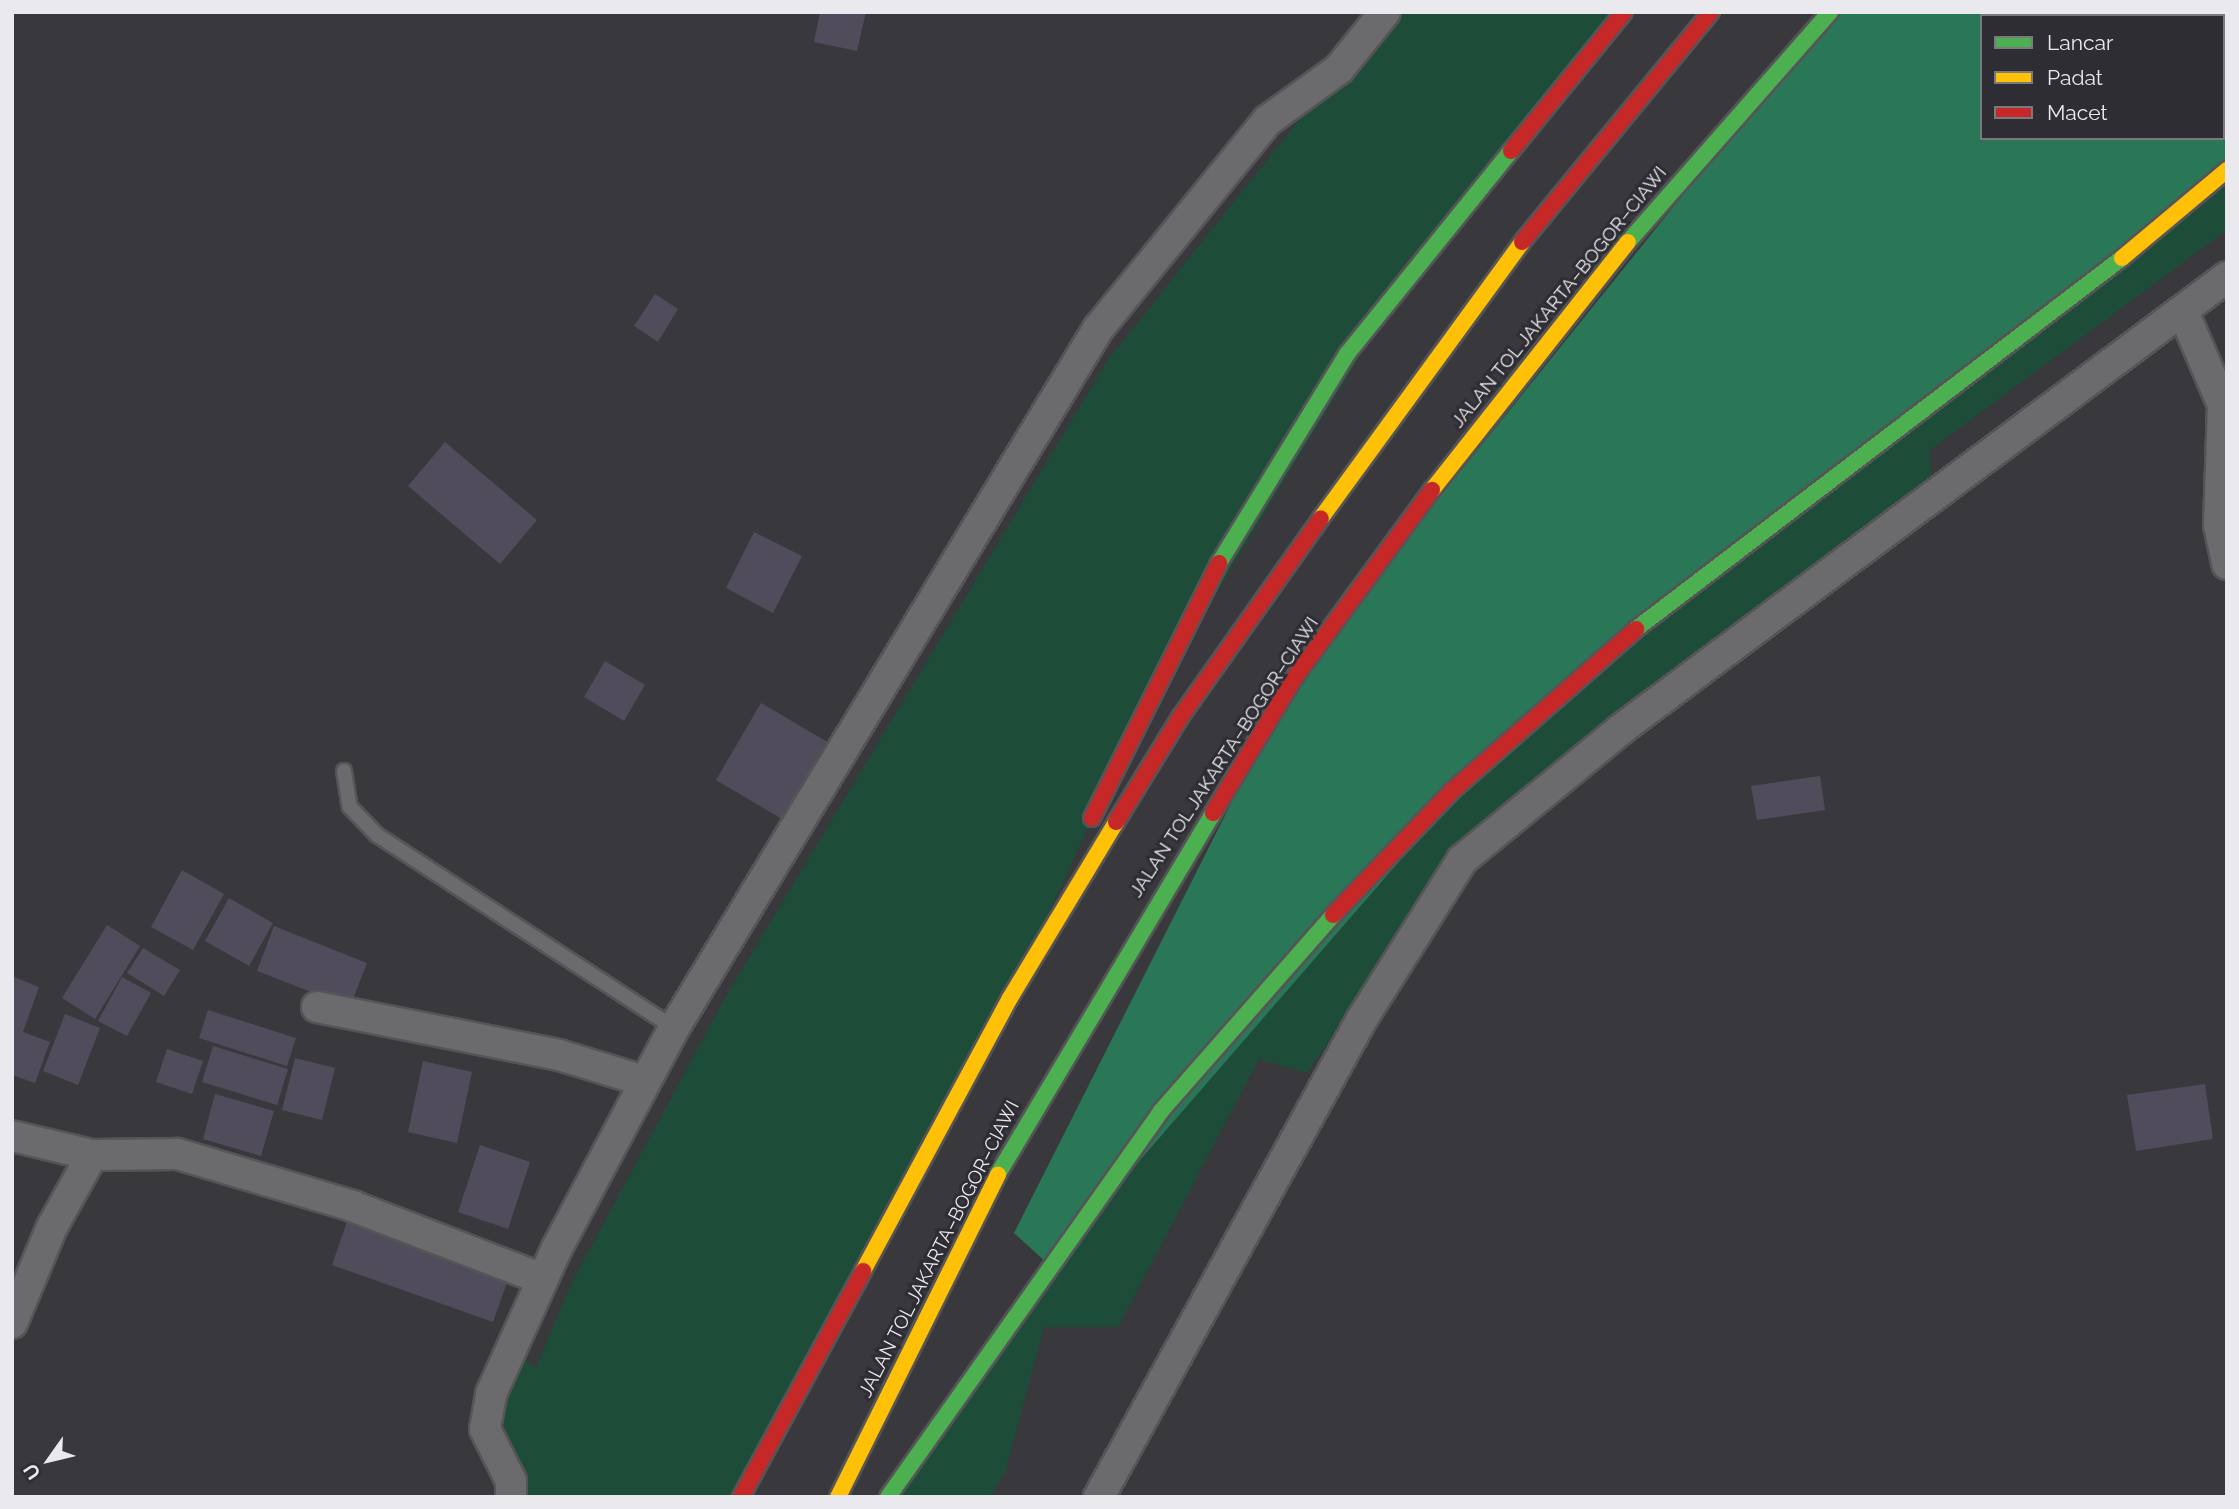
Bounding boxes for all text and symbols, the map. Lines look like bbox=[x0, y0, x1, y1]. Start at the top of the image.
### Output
legend bbox=[1980, 14, 2225, 140]
text: Lancar bbox=[2047, 30, 2113, 55]
text: Padat bbox=[2047, 65, 2103, 90]
text: Macet bbox=[2047, 100, 2107, 125]
street label: JALAN TOL JAKARTA–BOGOR–CIAWI bbox=[1446, 161, 1672, 433]
street label: JALAN TOL JAKARTA–BOGOR–CIAWI bbox=[1124, 612, 1324, 902]
street label: JALAN TOL JAKARTA–BOGOR–CIAWI bbox=[854, 1096, 1024, 1402]
north arrow bbox=[14, 1425, 84, 1495]
text: U bbox=[18, 1460, 45, 1484]

